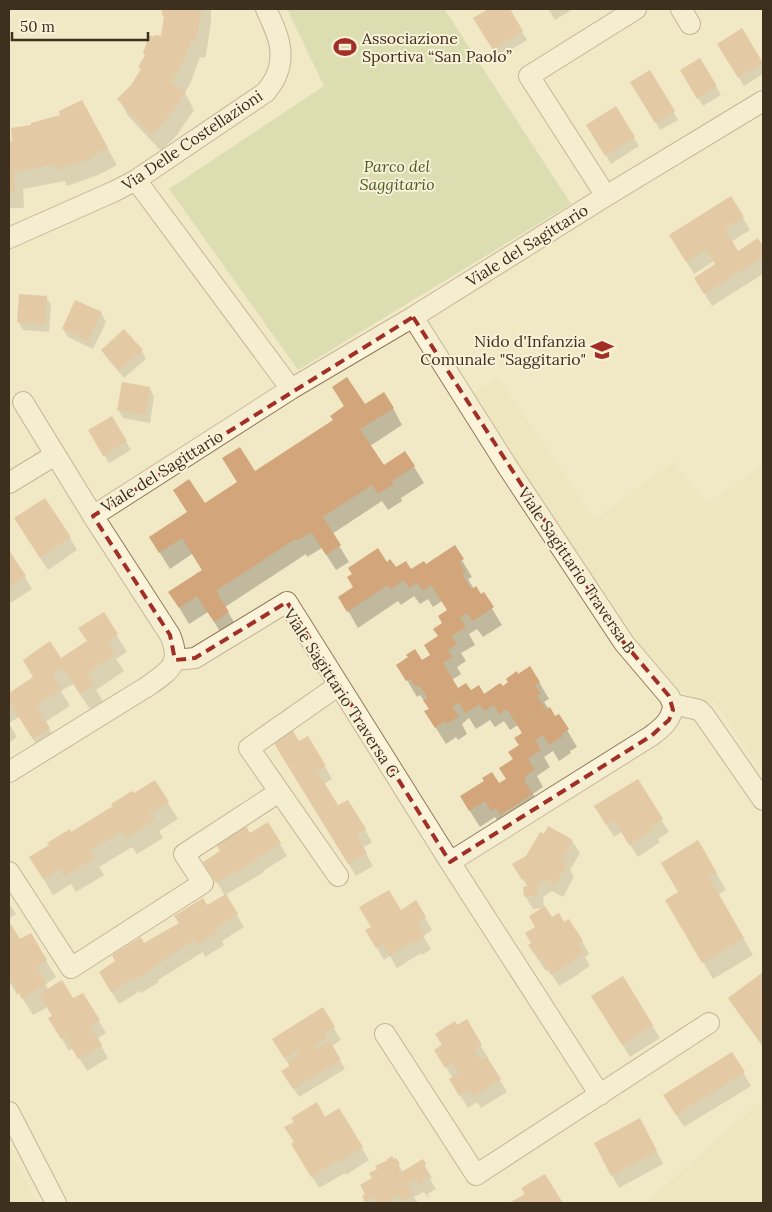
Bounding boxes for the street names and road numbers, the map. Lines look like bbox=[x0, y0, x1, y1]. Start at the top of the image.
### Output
street label: Via Delle Costellazioni bbox=[117, 85, 266, 195]
street label: Viale del Sagittario bbox=[462, 199, 592, 291]
street label: Viale del Sagittario bbox=[97, 425, 227, 517]
street label: Viale Sagittario Traversa B bbox=[513, 482, 640, 657]
street label: Viale Sagittario Traversa G bbox=[279, 604, 404, 781]

